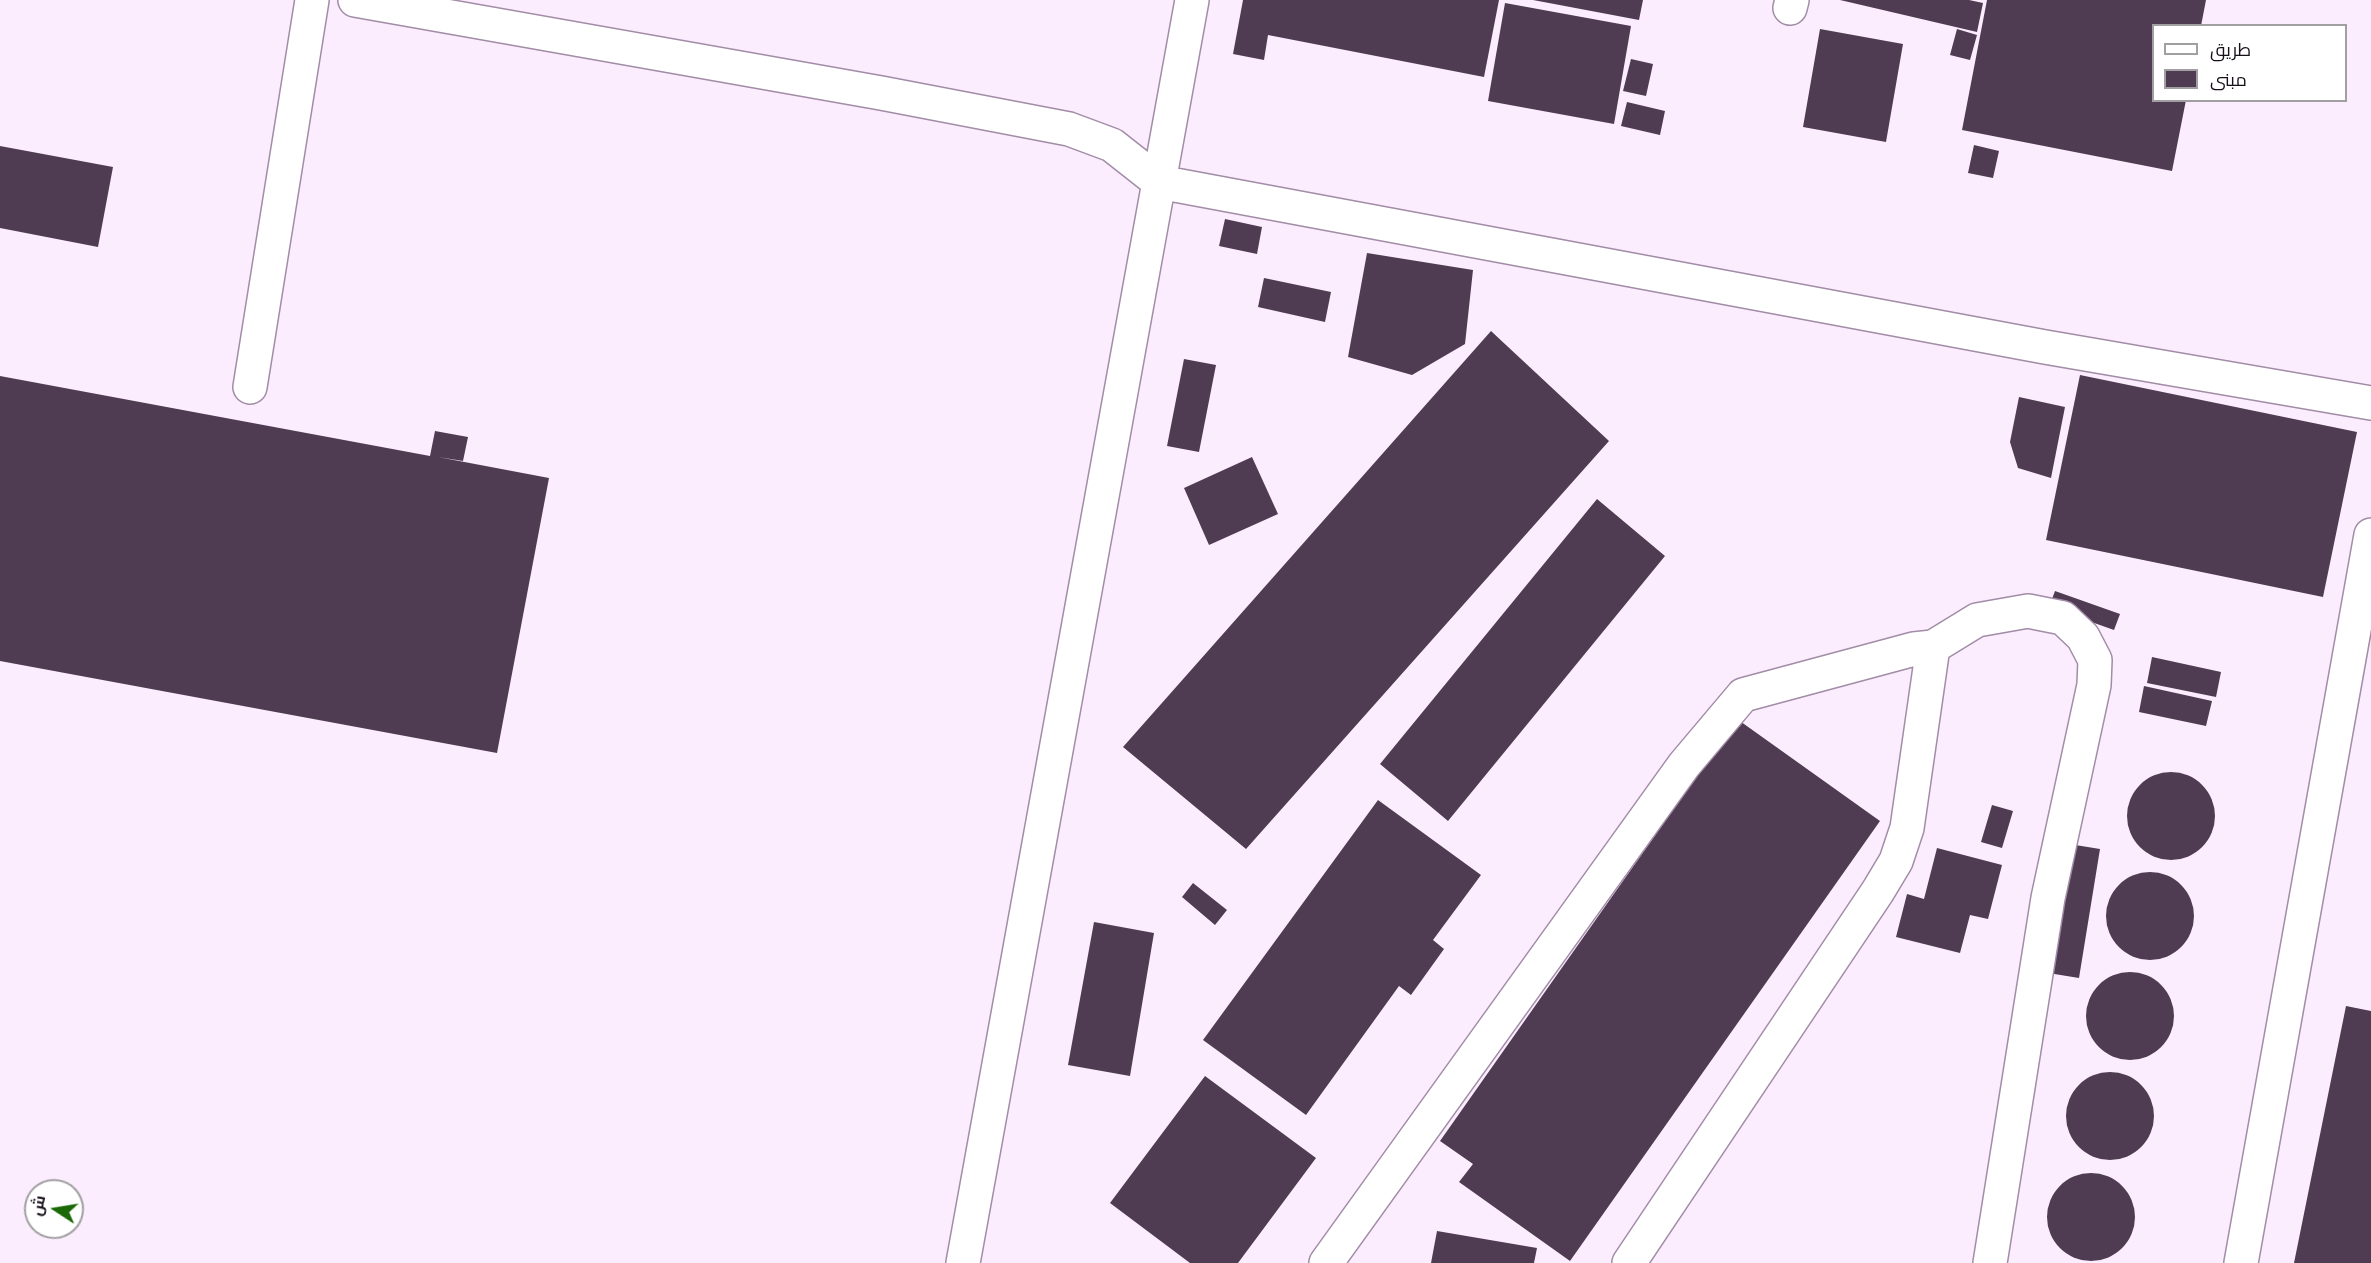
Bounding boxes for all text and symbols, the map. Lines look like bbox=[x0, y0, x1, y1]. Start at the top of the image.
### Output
legend bbox=[2152, 24, 2347, 102]
text: طريق bbox=[2210, 39, 2251, 61]
text: مبنى bbox=[2210, 69, 2247, 91]
north arrow bbox=[24, 1179, 84, 1239]
text: ش bbox=[26, 1194, 49, 1218]

